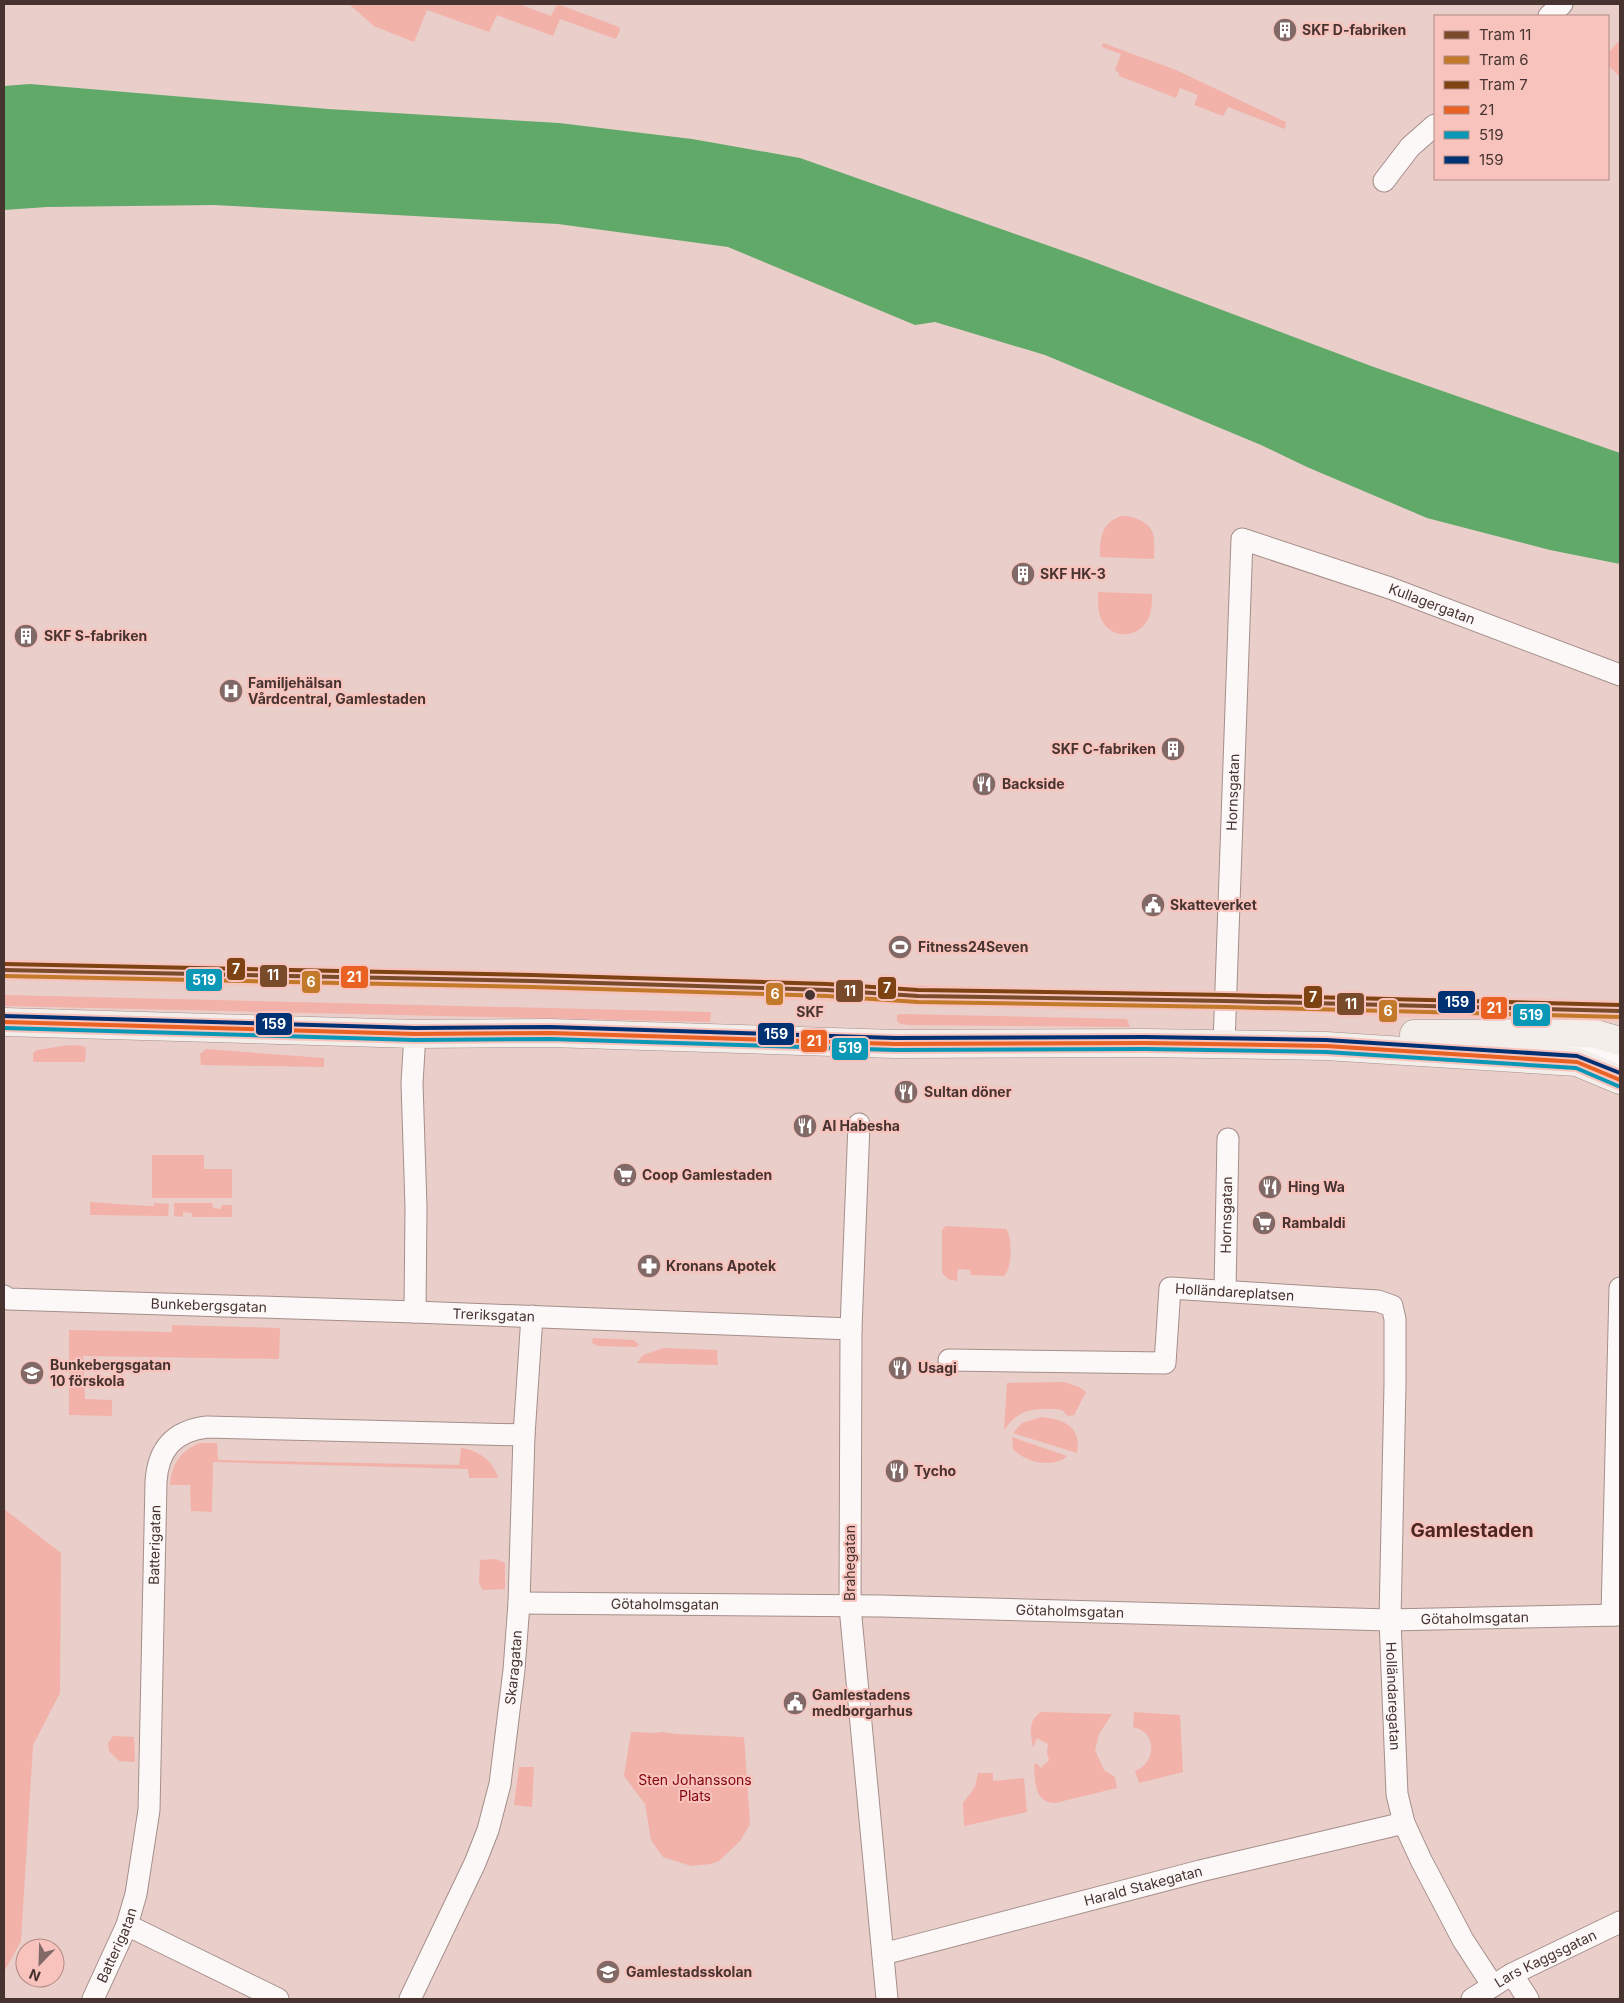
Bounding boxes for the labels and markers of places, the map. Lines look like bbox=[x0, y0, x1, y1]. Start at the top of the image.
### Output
building icon: SKF D-fabriken bbox=[1272, 17, 1298, 43]
place label: SKF D-fabriken bbox=[1302, 21, 1406, 38]
building icon: SKF HK-3 bbox=[1010, 561, 1036, 587]
place label: SKF HK-3 bbox=[1040, 565, 1106, 582]
building icon: SKF S-fabriken bbox=[13, 623, 39, 649]
place label: SKF S-fabriken bbox=[44, 627, 147, 644]
place label: Familjehälsan Vårdcentral, Gamlestaden bbox=[248, 674, 426, 707]
hospital icon: Familjehälsan Vårdcentral, Gamlestaden bbox=[218, 678, 244, 704]
building icon: SKF C-fabriken bbox=[1160, 736, 1186, 762]
place label: SKF C-fabriken bbox=[1052, 740, 1156, 757]
restaurant icon: Backside bbox=[971, 771, 997, 797]
place label: Backside bbox=[1002, 775, 1065, 792]
public building icon: Skatteverket bbox=[1140, 892, 1166, 918]
place label: Skatteverket bbox=[1170, 896, 1257, 913]
sports icon: Fitness24Seven bbox=[887, 934, 913, 960]
place label: Fitness24Seven bbox=[918, 938, 1028, 955]
marker: SKF bbox=[803, 988, 817, 1002]
place label: SKF bbox=[796, 1003, 824, 1020]
restaurant icon: Sultan döner bbox=[893, 1079, 919, 1105]
place label: Sultan döner bbox=[924, 1083, 1012, 1100]
restaurant icon: Al Habesha bbox=[792, 1113, 818, 1139]
place label: Al Habesha bbox=[822, 1117, 900, 1134]
supermarket icon: Coop Gamlestaden bbox=[612, 1162, 638, 1188]
place label: Coop Gamlestaden bbox=[642, 1166, 772, 1183]
restaurant icon: Hing Wa bbox=[1257, 1174, 1283, 1200]
place label: Hing Wa bbox=[1288, 1178, 1345, 1195]
supermarket icon: Rambaldi bbox=[1251, 1210, 1277, 1236]
place label: Rambaldi bbox=[1282, 1214, 1346, 1231]
pharmacy icon: Kronans Apotek bbox=[636, 1253, 662, 1279]
place label: Kronans Apotek bbox=[666, 1257, 777, 1274]
restaurant icon: Usagi bbox=[887, 1355, 913, 1381]
place label: Bunkebergsgatan 10 förskola bbox=[50, 1356, 171, 1389]
place label: Usagi bbox=[918, 1359, 957, 1376]
school or university icon: Bunkebergsgatan 10 förskola bbox=[19, 1360, 45, 1386]
restaurant icon: Tycho bbox=[884, 1458, 910, 1484]
place label: Tycho bbox=[914, 1462, 957, 1479]
place label: Gamlestadens medborgarhus bbox=[812, 1686, 913, 1719]
public building icon: Gamlestadens medborgarhus bbox=[782, 1690, 808, 1716]
school or university icon: Gamlestadsskolan bbox=[595, 1959, 621, 1985]
place label: Gamlestadsskolan bbox=[626, 1963, 752, 1980]

